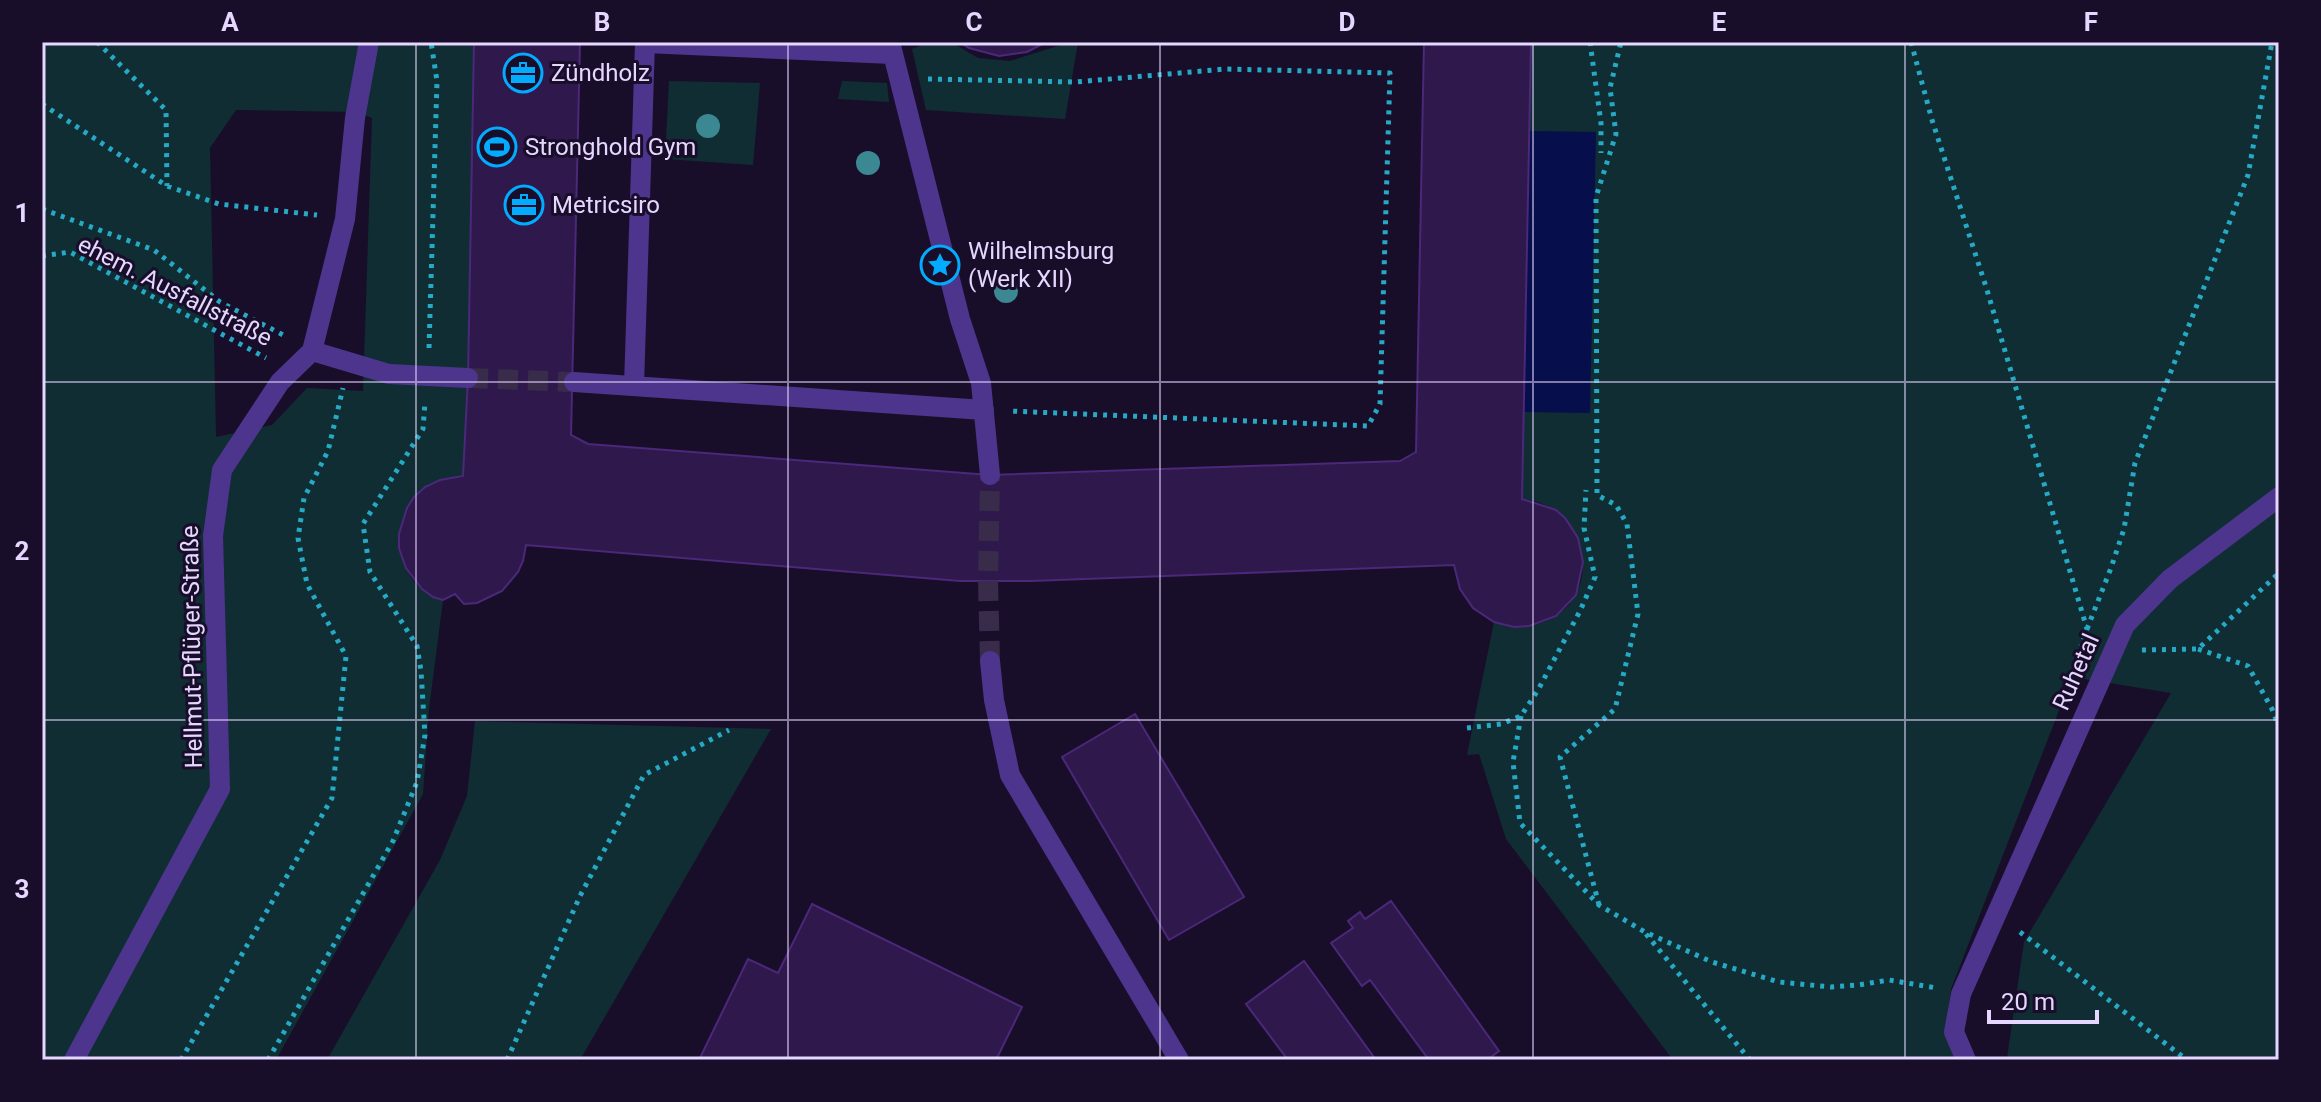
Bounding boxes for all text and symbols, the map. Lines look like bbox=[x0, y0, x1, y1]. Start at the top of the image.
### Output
text: A bbox=[221, 7, 239, 37]
text: B bbox=[594, 7, 610, 37]
text: C bbox=[965, 7, 983, 37]
text: D bbox=[1339, 7, 1355, 37]
text: E bbox=[1712, 7, 1727, 37]
text: F bbox=[2084, 7, 2098, 37]
office icon: Zündholz bbox=[502, 52, 544, 94]
place label: Zündholz bbox=[551, 59, 650, 87]
sports icon: Stronghold Gym bbox=[476, 126, 518, 168]
place label: Stronghold Gym bbox=[525, 133, 696, 161]
office icon: Metricsiro bbox=[503, 184, 545, 226]
place label: Metricsiro bbox=[552, 191, 660, 219]
text: 1 bbox=[15, 198, 29, 228]
street label: ehem. Ausfallstraße bbox=[73, 230, 277, 352]
place label: Wilhelmsburg (Werk XII) bbox=[968, 237, 1114, 293]
place icon: Wilhelmsburg (Werk XII) bbox=[919, 244, 961, 286]
street label: Hellmut-Pflüger-Straße bbox=[176, 525, 208, 769]
text: 2 bbox=[15, 536, 29, 566]
street label: Ruhetal bbox=[2047, 629, 2105, 715]
text: 3 bbox=[15, 874, 29, 904]
scale bar bbox=[1989, 974, 2097, 1024]
text: 20 m bbox=[2001, 988, 2055, 1016]

